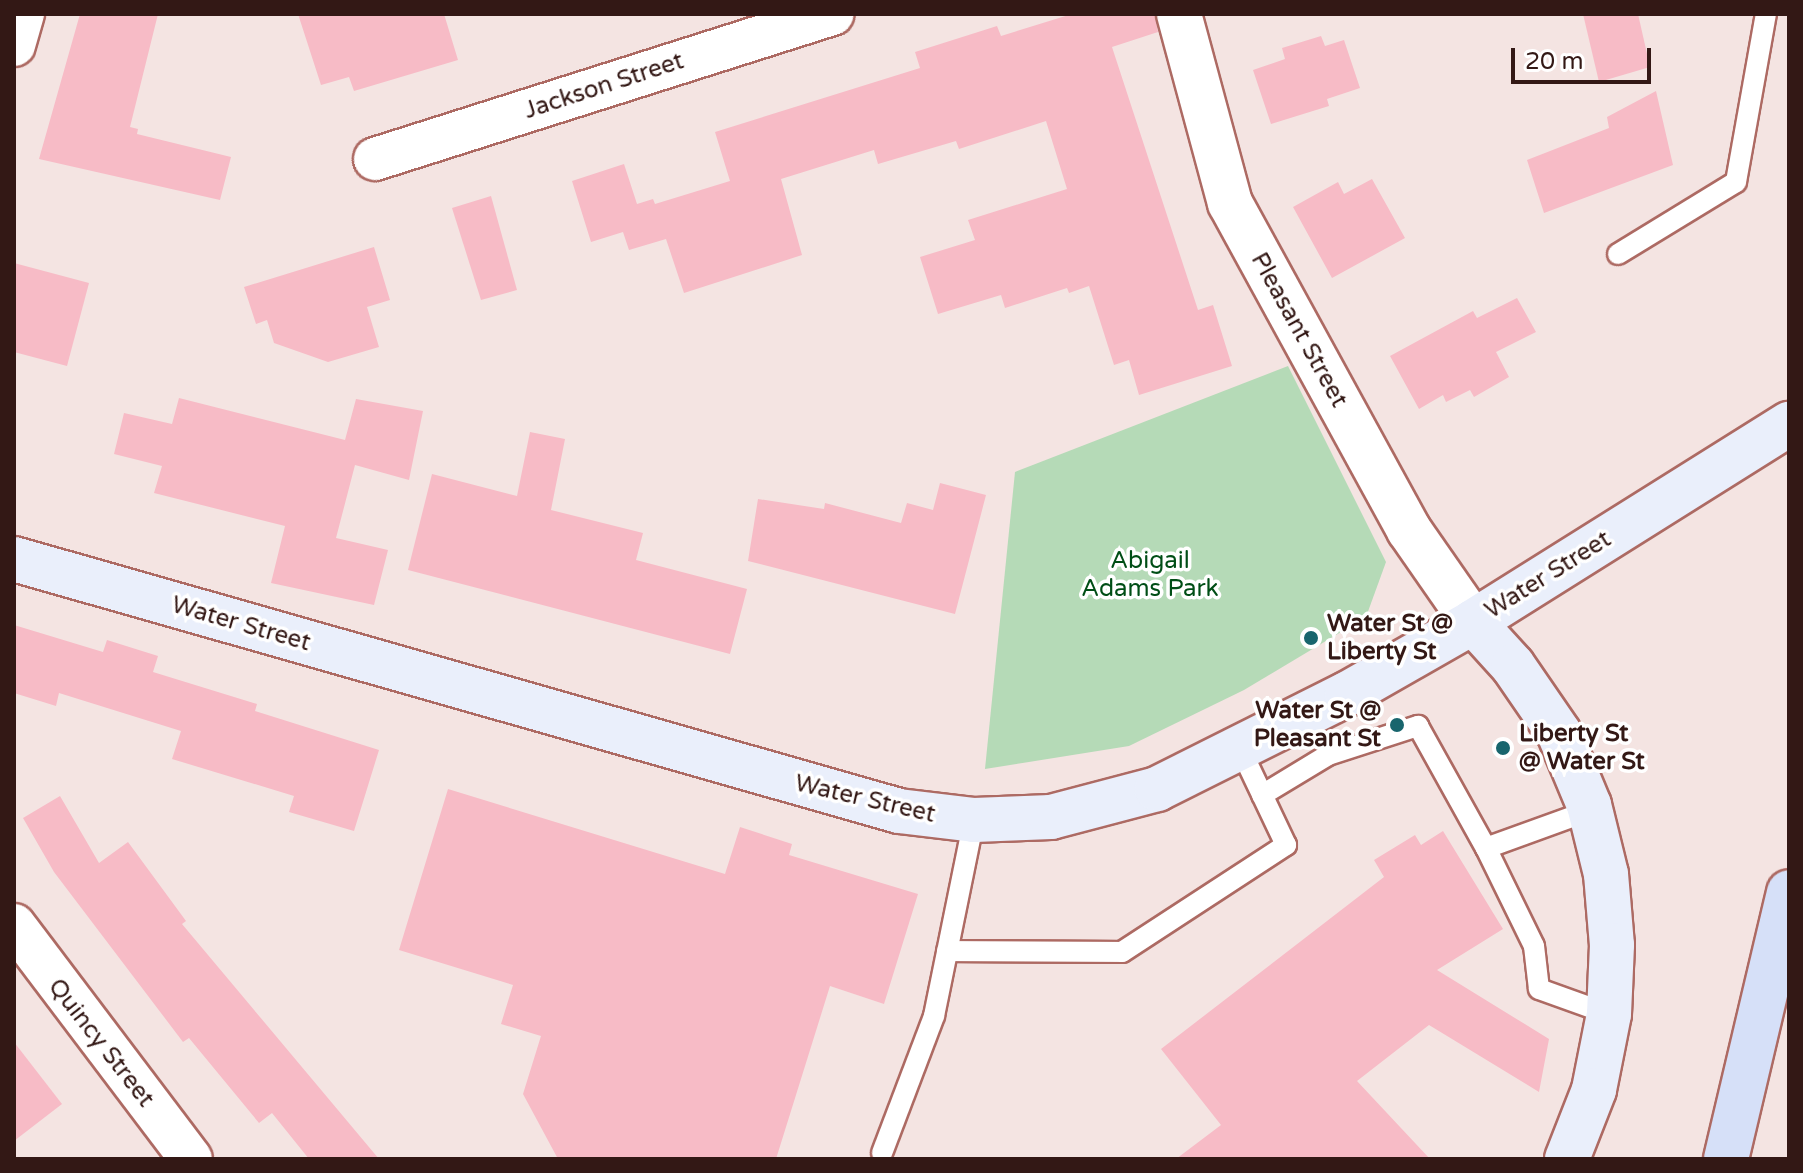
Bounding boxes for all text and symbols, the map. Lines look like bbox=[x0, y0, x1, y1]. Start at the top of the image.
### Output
scale bar bbox=[1515, 32, 1655, 82]
street label: Jackson Street bbox=[521, 47, 687, 125]
text: 20 m bbox=[1525, 47, 1583, 76]
street label: Pleasant Street bbox=[1245, 248, 1353, 412]
street label: Water Street bbox=[1480, 525, 1616, 625]
park label: Abigail Adams Park bbox=[1081, 547, 1219, 603]
street label: Water Street bbox=[168, 590, 314, 658]
place label: Water St @ Liberty St bbox=[1327, 610, 1453, 666]
marker: Water St @ Liberty St bbox=[1302, 629, 1320, 647]
place label: Water St @ Pleasant St bbox=[1254, 697, 1381, 753]
marker: Water St @ Pleasant St bbox=[1388, 716, 1406, 734]
place label: Liberty St @ Water St bbox=[1519, 720, 1645, 776]
marker: Liberty St @ Water St bbox=[1494, 739, 1512, 757]
street label: Water Street bbox=[792, 769, 938, 829]
street label: Quincy Street bbox=[42, 973, 160, 1113]

